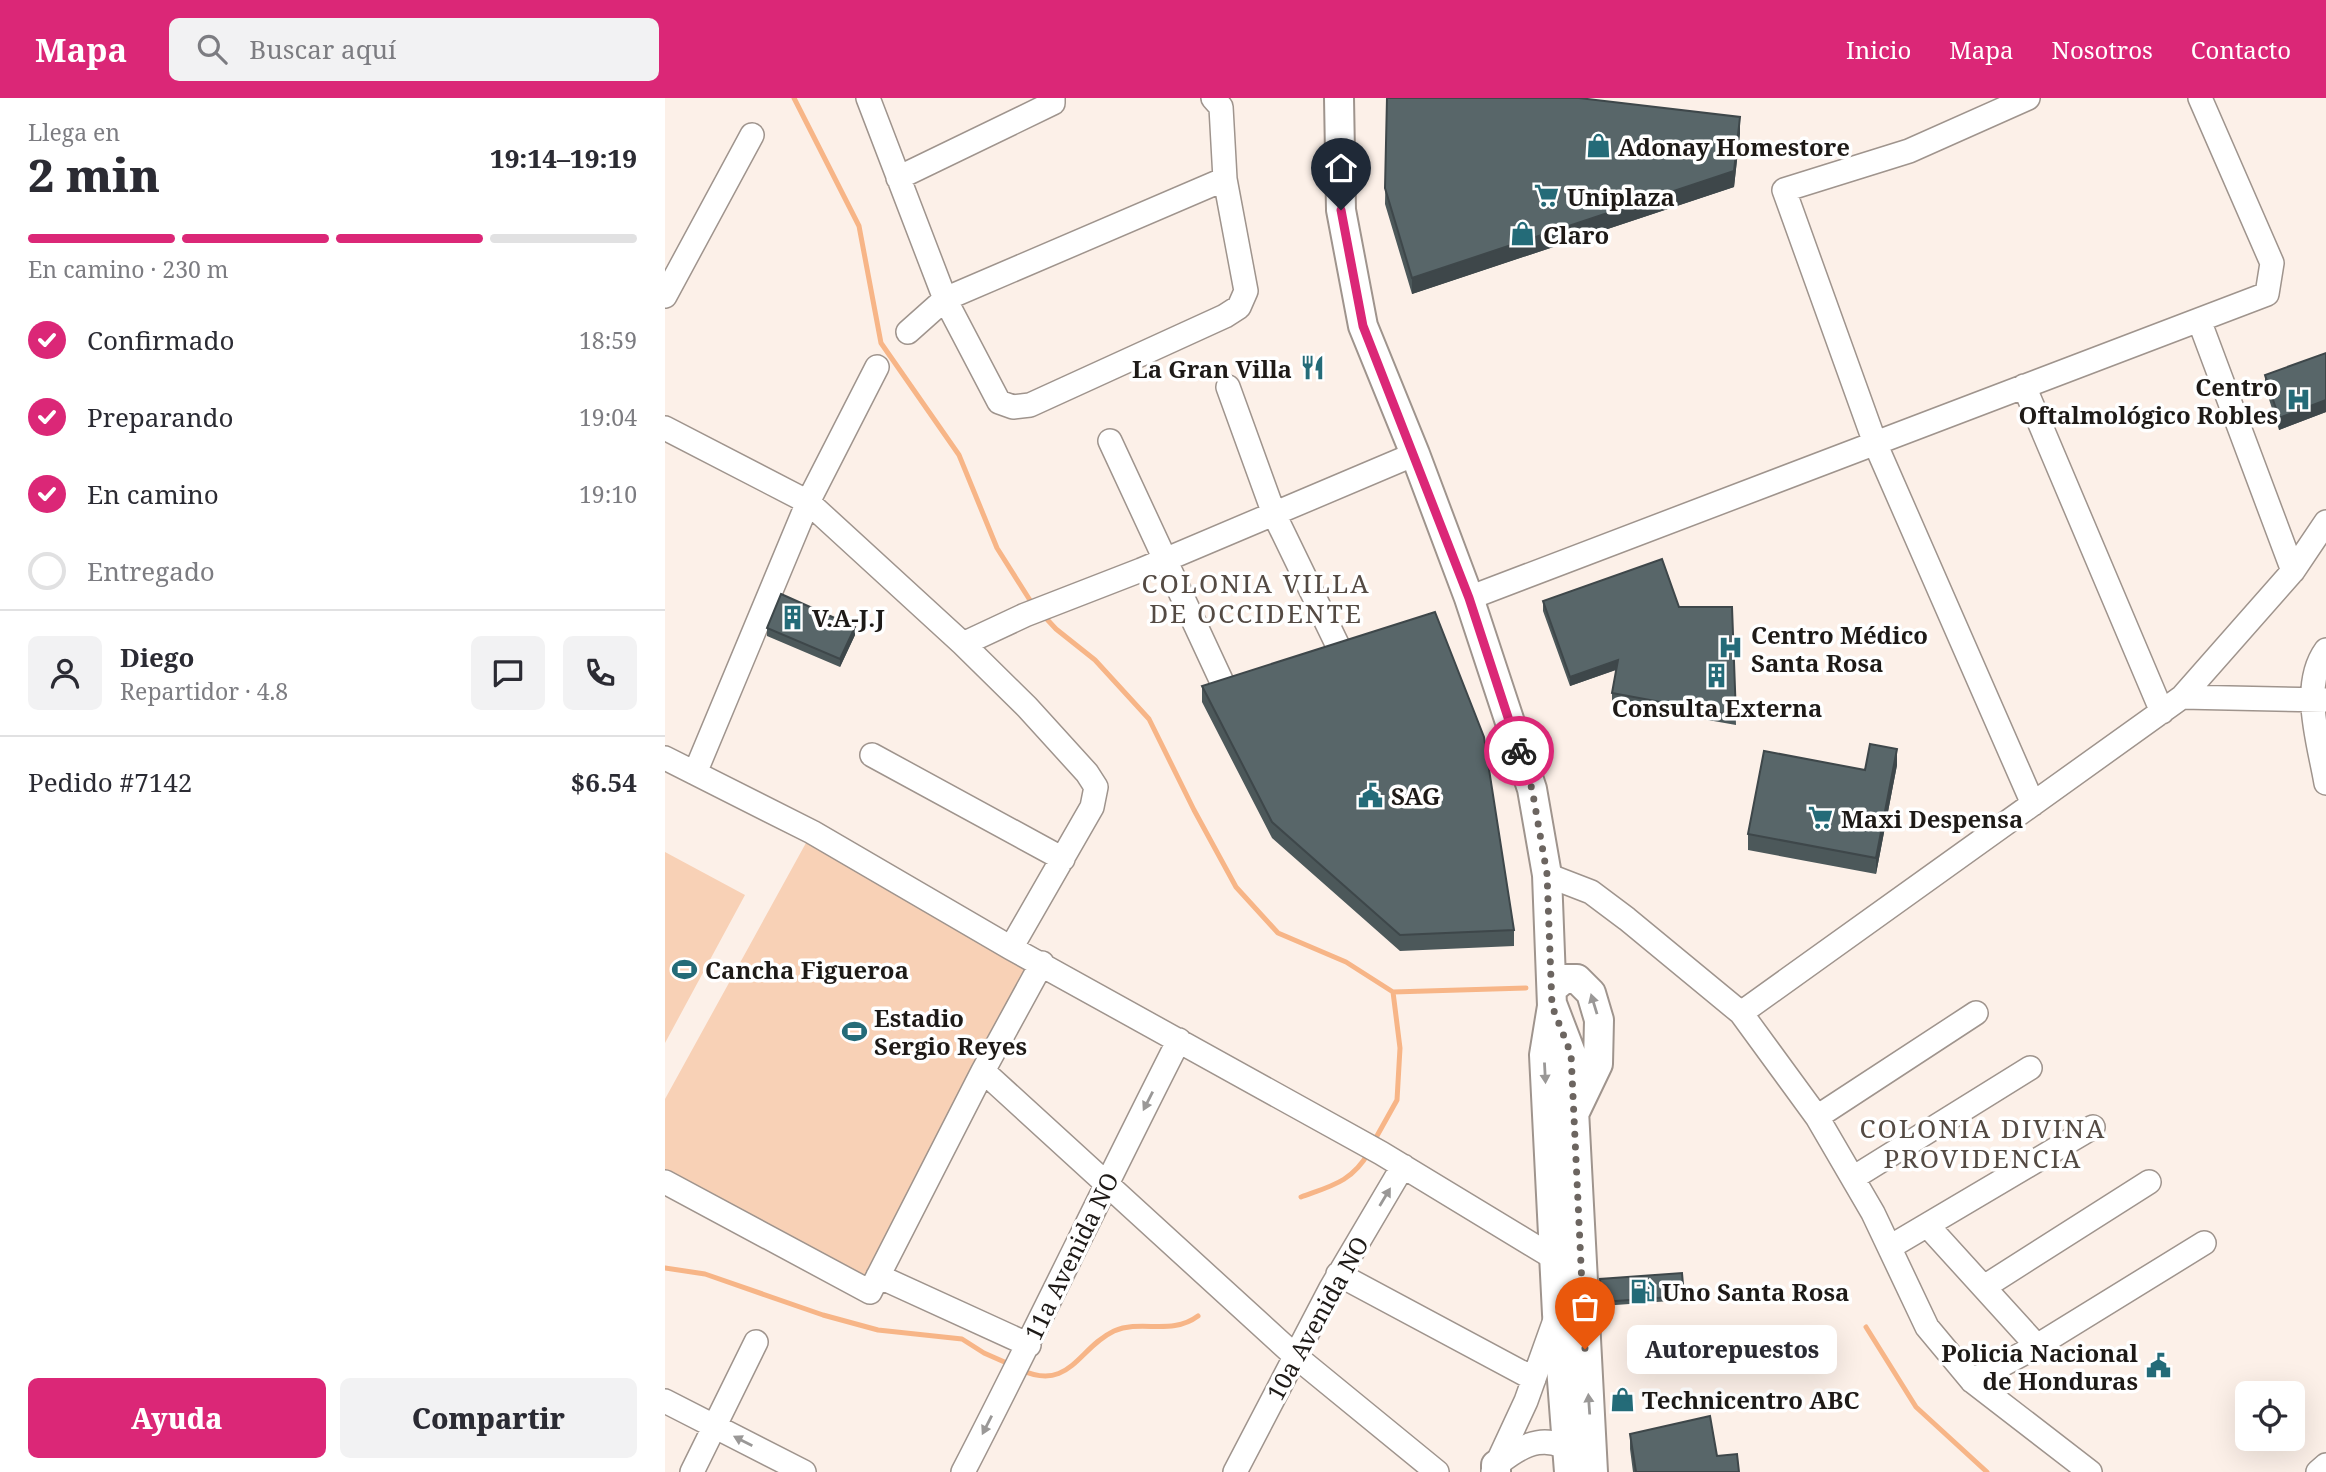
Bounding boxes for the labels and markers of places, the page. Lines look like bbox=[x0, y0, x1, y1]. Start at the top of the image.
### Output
place label: Adonay Homestore bbox=[1618, 130, 1850, 163]
shop icon: Adonay Homestore bbox=[1584, 132, 1612, 160]
pin bbox=[1311, 138, 1371, 210]
place label: Uniplaza bbox=[1567, 180, 1675, 213]
supermarket icon: Uniplaza bbox=[1533, 182, 1561, 210]
place label: Claro bbox=[1543, 218, 1609, 251]
shop icon: Claro bbox=[1509, 220, 1537, 248]
place label: La Gran Villa bbox=[1132, 352, 1292, 385]
restaurant icon: La Gran Villa bbox=[1298, 354, 1326, 382]
place label: Centro Oftalmológico Robles bbox=[2019, 370, 2278, 431]
hospital icon: Centro Oftalmológico Robles bbox=[2284, 386, 2312, 414]
place label: V.A-J.J bbox=[812, 601, 885, 634]
building icon: V.A-J.J bbox=[778, 603, 806, 631]
place label: Centro Médico Santa Rosa bbox=[1751, 618, 1928, 679]
hospital icon: Centro Médico Santa Rosa bbox=[1717, 634, 1745, 662]
building icon: Consulta Externa bbox=[1703, 662, 1731, 690]
place label: Consulta Externa bbox=[1612, 691, 1822, 724]
place label: SAG bbox=[1391, 779, 1441, 812]
public building icon: SAG bbox=[1357, 781, 1385, 809]
place label: Maxi Despensa bbox=[1841, 802, 2023, 835]
supermarket icon: Maxi Despensa bbox=[1807, 804, 1835, 832]
place label: Cancha Figueroa bbox=[705, 953, 909, 986]
sports icon: Cancha Figueroa bbox=[671, 955, 699, 983]
place label: Estadio Sergio Reyes bbox=[874, 1001, 1027, 1062]
sports icon: Estadio Sergio Reyes bbox=[840, 1017, 868, 1045]
place label: Uno Santa Rosa bbox=[1662, 1275, 1849, 1308]
pin bbox=[1555, 1277, 1615, 1349]
fuel station icon: Uno Santa Rosa bbox=[1628, 1277, 1656, 1305]
callout: Autorepuestos bbox=[1627, 1324, 1837, 1374]
place label: Policia Nacional de Honduras bbox=[1941, 1336, 2139, 1397]
public building icon: Policia Nacional de Honduras bbox=[2144, 1352, 2172, 1380]
place label: Technicentro ABC bbox=[1642, 1383, 1859, 1416]
shop icon: Technicentro ABC bbox=[1608, 1385, 1636, 1413]

